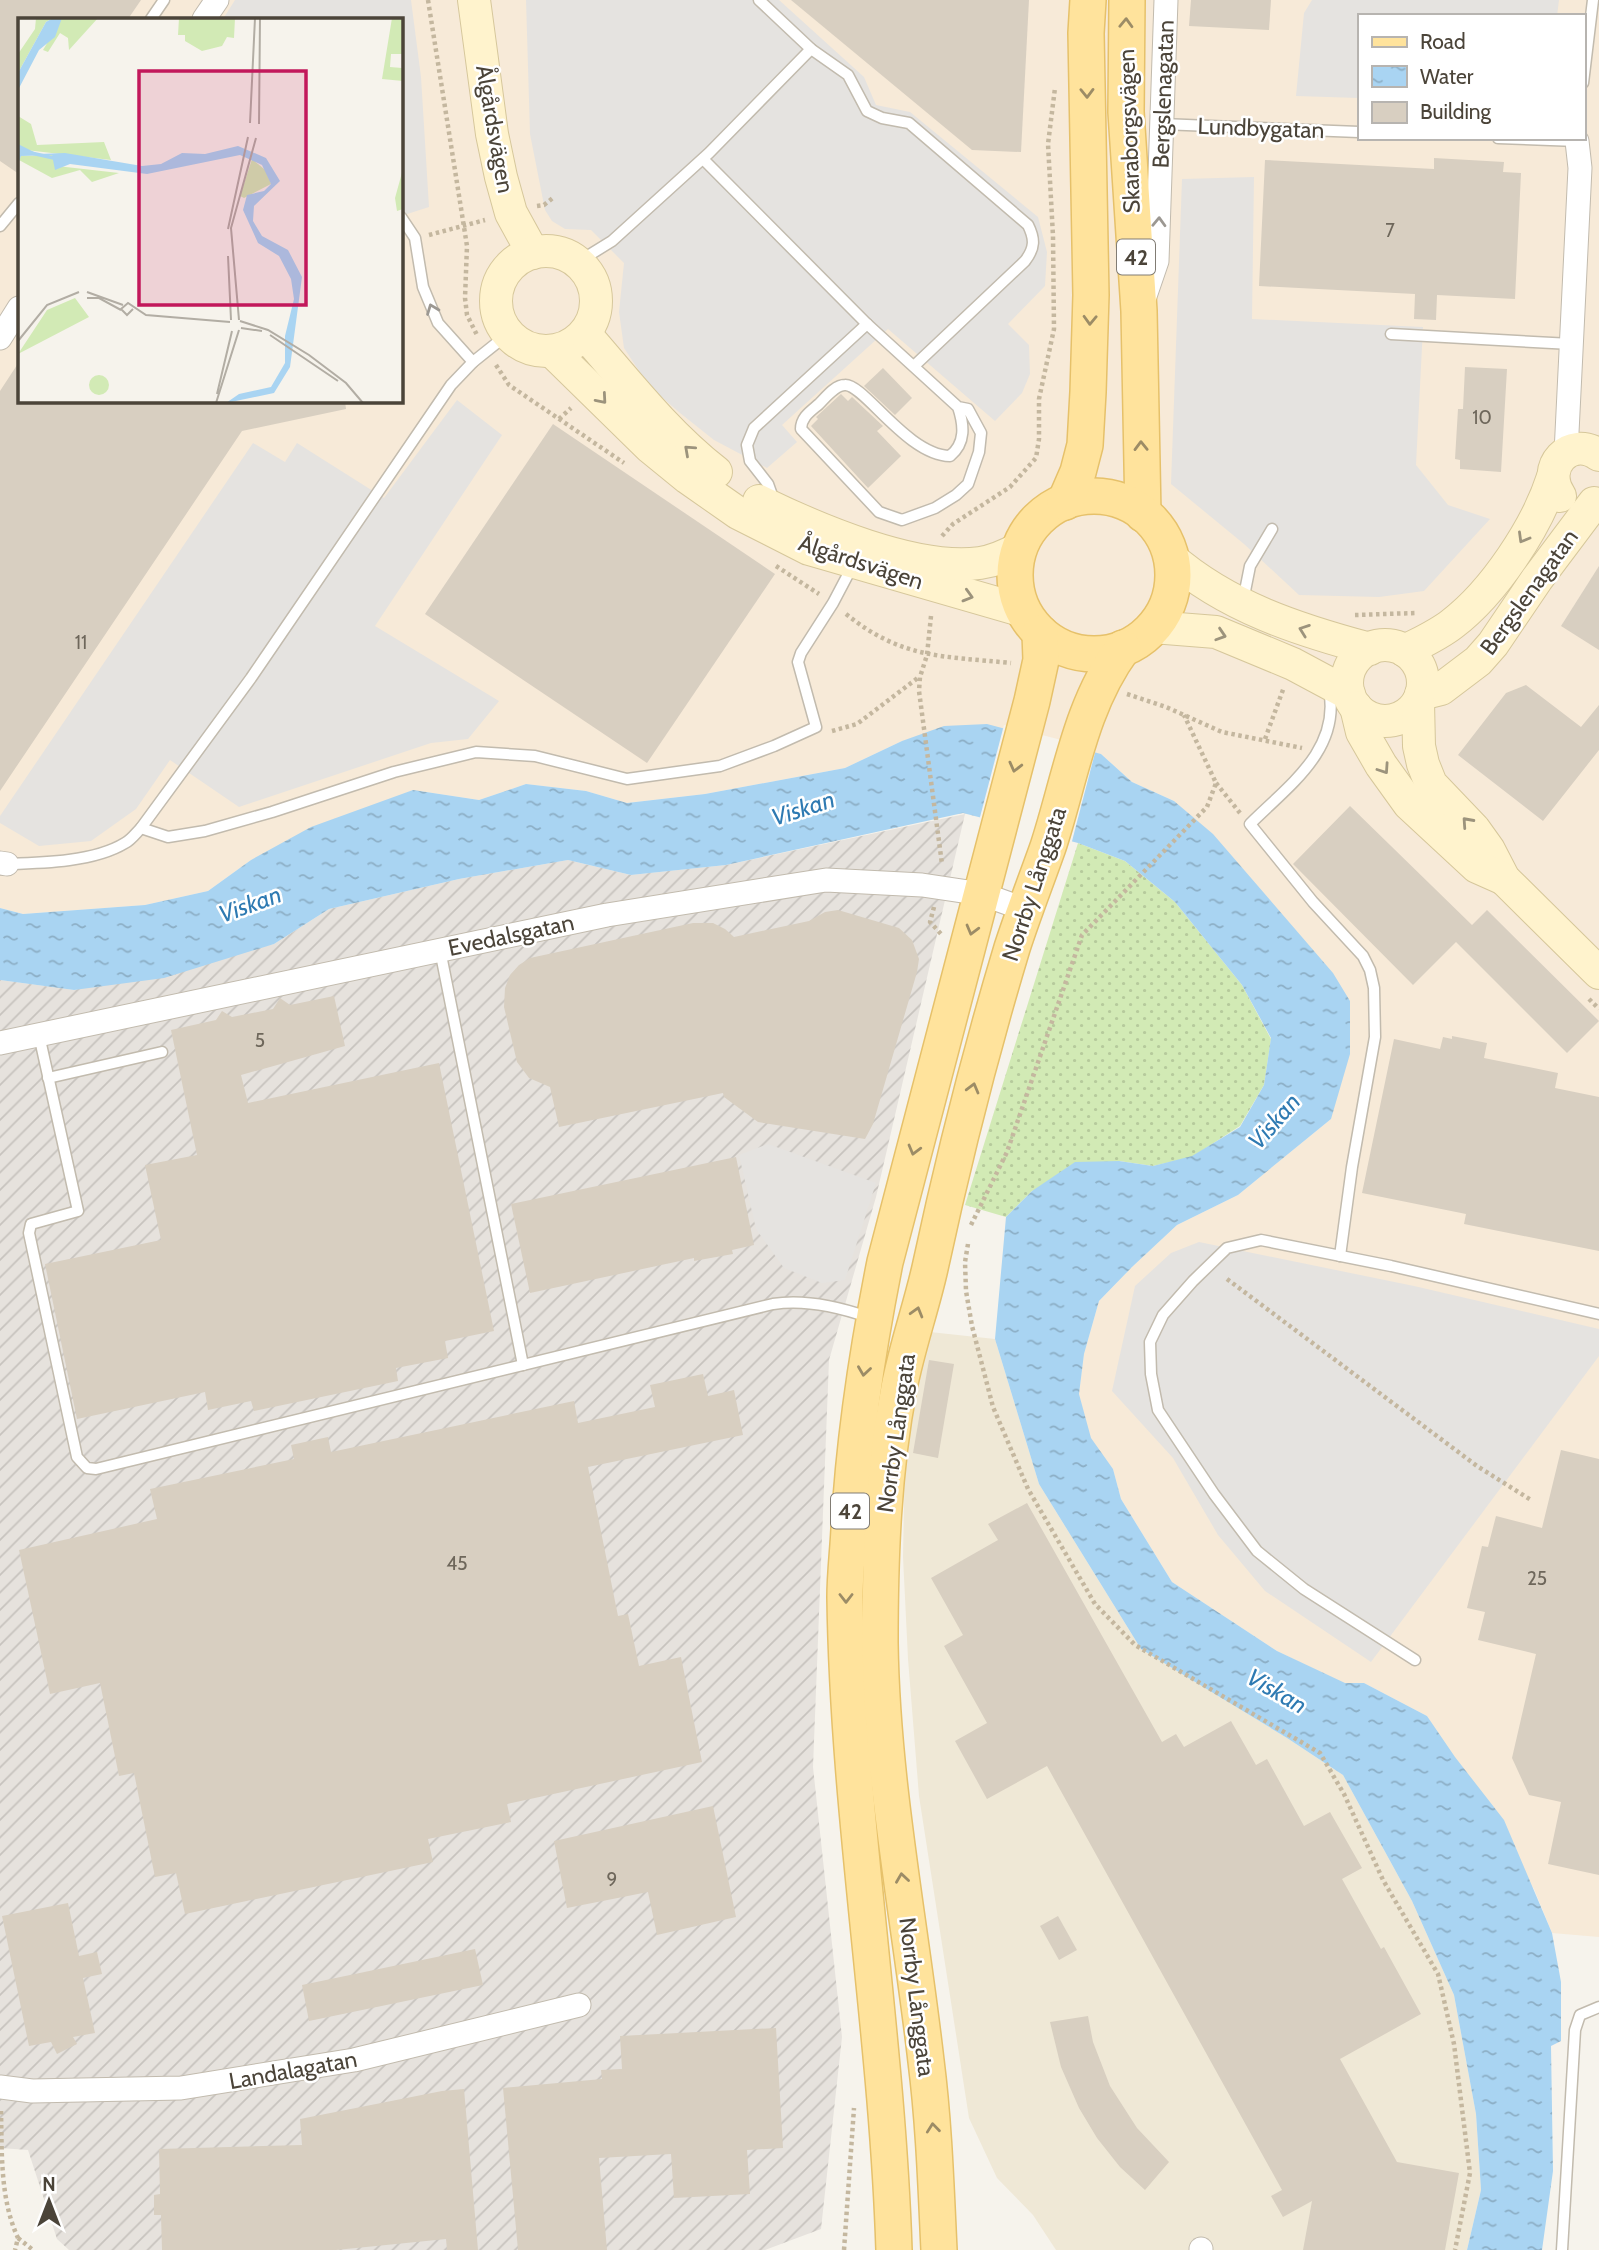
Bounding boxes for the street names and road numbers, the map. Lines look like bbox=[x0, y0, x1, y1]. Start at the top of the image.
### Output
street label: Bergslenagatan bbox=[1146, 19, 1180, 169]
street label: Skaraborgsvägen bbox=[1112, 48, 1146, 214]
street label: Ålgårdsvägen bbox=[470, 63, 521, 195]
street label: Lundbygatan bbox=[1197, 112, 1325, 144]
road number: 42 bbox=[1117, 240, 1155, 274]
street label: Bergslenagatan bbox=[1474, 524, 1584, 660]
street label: Ålgårdsvägen bbox=[795, 528, 927, 595]
street label: Norrby Långgata bbox=[996, 803, 1072, 965]
street label: Evedalsgatan bbox=[446, 908, 576, 962]
street label: Norrby Långgata bbox=[871, 1352, 921, 1514]
road number: 42 bbox=[831, 1494, 869, 1528]
street label: Norrby Långgata bbox=[893, 1916, 941, 2078]
street label: Landalagatan bbox=[227, 2045, 359, 2095]

